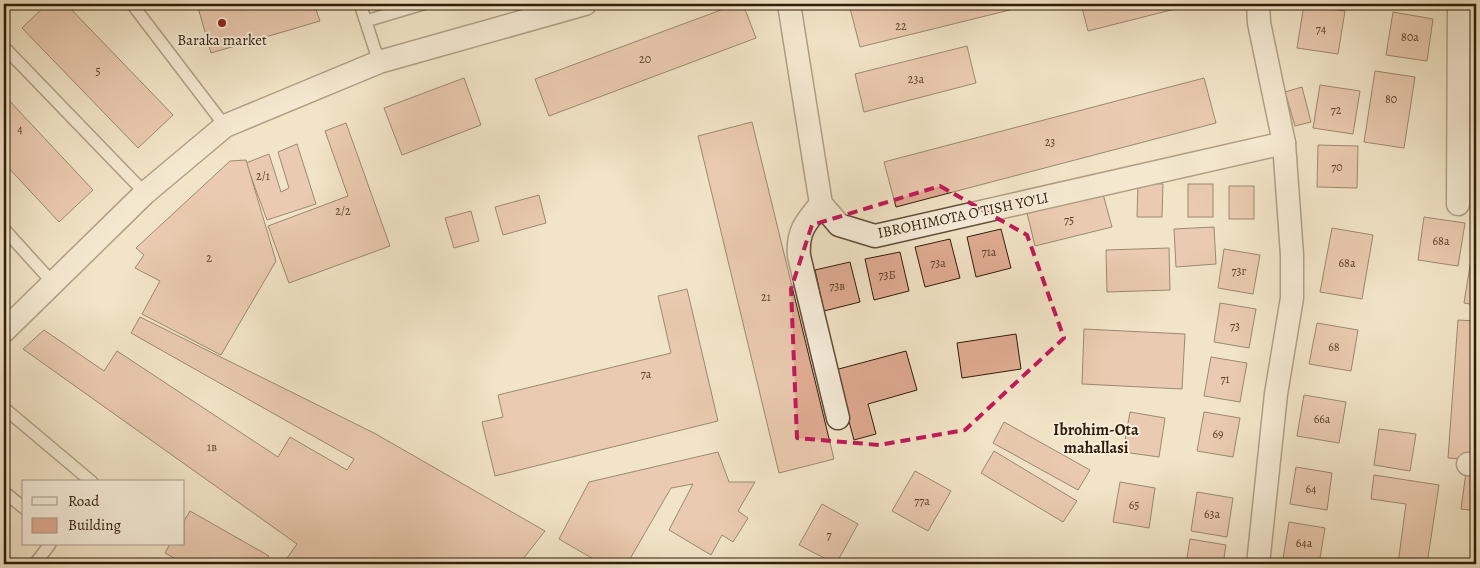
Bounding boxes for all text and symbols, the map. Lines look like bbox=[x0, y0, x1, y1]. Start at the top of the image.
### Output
marker: Baraka market bbox=[216, 17, 228, 29]
house number: 22 bbox=[895, 18, 907, 34]
house number: 74 bbox=[1316, 21, 1327, 37]
house number: 80a bbox=[1401, 29, 1419, 45]
place label: Baraka market bbox=[177, 30, 267, 50]
house number: 20 bbox=[639, 51, 651, 67]
house number: 5 bbox=[95, 63, 101, 79]
house number: 23a bbox=[908, 71, 925, 87]
house number: 80 bbox=[1385, 91, 1397, 107]
house number: 72 bbox=[1331, 102, 1342, 118]
house number: 4 bbox=[17, 121, 23, 137]
house number: 23 bbox=[1045, 134, 1055, 150]
house number: 70 bbox=[1331, 159, 1343, 175]
house number: 2/1 bbox=[256, 168, 270, 184]
street label: IBROHIMOTA O'TISH YO'LI bbox=[876, 187, 1050, 243]
house number: 2/2 bbox=[335, 203, 351, 219]
house number: 75 bbox=[1064, 212, 1074, 228]
house number: 68a bbox=[1433, 233, 1450, 249]
house number: 71a bbox=[982, 244, 997, 260]
house number: 2 bbox=[206, 250, 212, 266]
house number: 73a bbox=[930, 255, 946, 271]
house number: 68a bbox=[1339, 255, 1356, 271]
house number: 73г bbox=[1231, 263, 1247, 279]
house number: 73Б bbox=[878, 267, 896, 283]
house number: 73в bbox=[829, 278, 845, 294]
house number: 21 bbox=[761, 289, 771, 305]
house number: 73 bbox=[1230, 318, 1240, 334]
house number: 68 bbox=[1328, 339, 1340, 355]
house number: 7a bbox=[641, 366, 652, 382]
house number: 71 bbox=[1220, 371, 1230, 387]
house number: 66a bbox=[1314, 411, 1331, 427]
district label: Ibrohim-Ota mahallasi bbox=[1053, 419, 1139, 459]
house number: 69 bbox=[1212, 426, 1224, 442]
house number: 1в bbox=[207, 439, 217, 455]
legend bbox=[22, 480, 185, 546]
house number: 64 bbox=[1306, 481, 1317, 497]
text: Road bbox=[68, 491, 100, 511]
house number: 77a bbox=[914, 493, 930, 509]
house number: 65 bbox=[1129, 497, 1139, 513]
house number: 63a bbox=[1204, 506, 1220, 522]
text: Building bbox=[68, 515, 121, 535]
house number: 7 bbox=[826, 527, 832, 543]
house number: 64a bbox=[1296, 535, 1313, 551]

